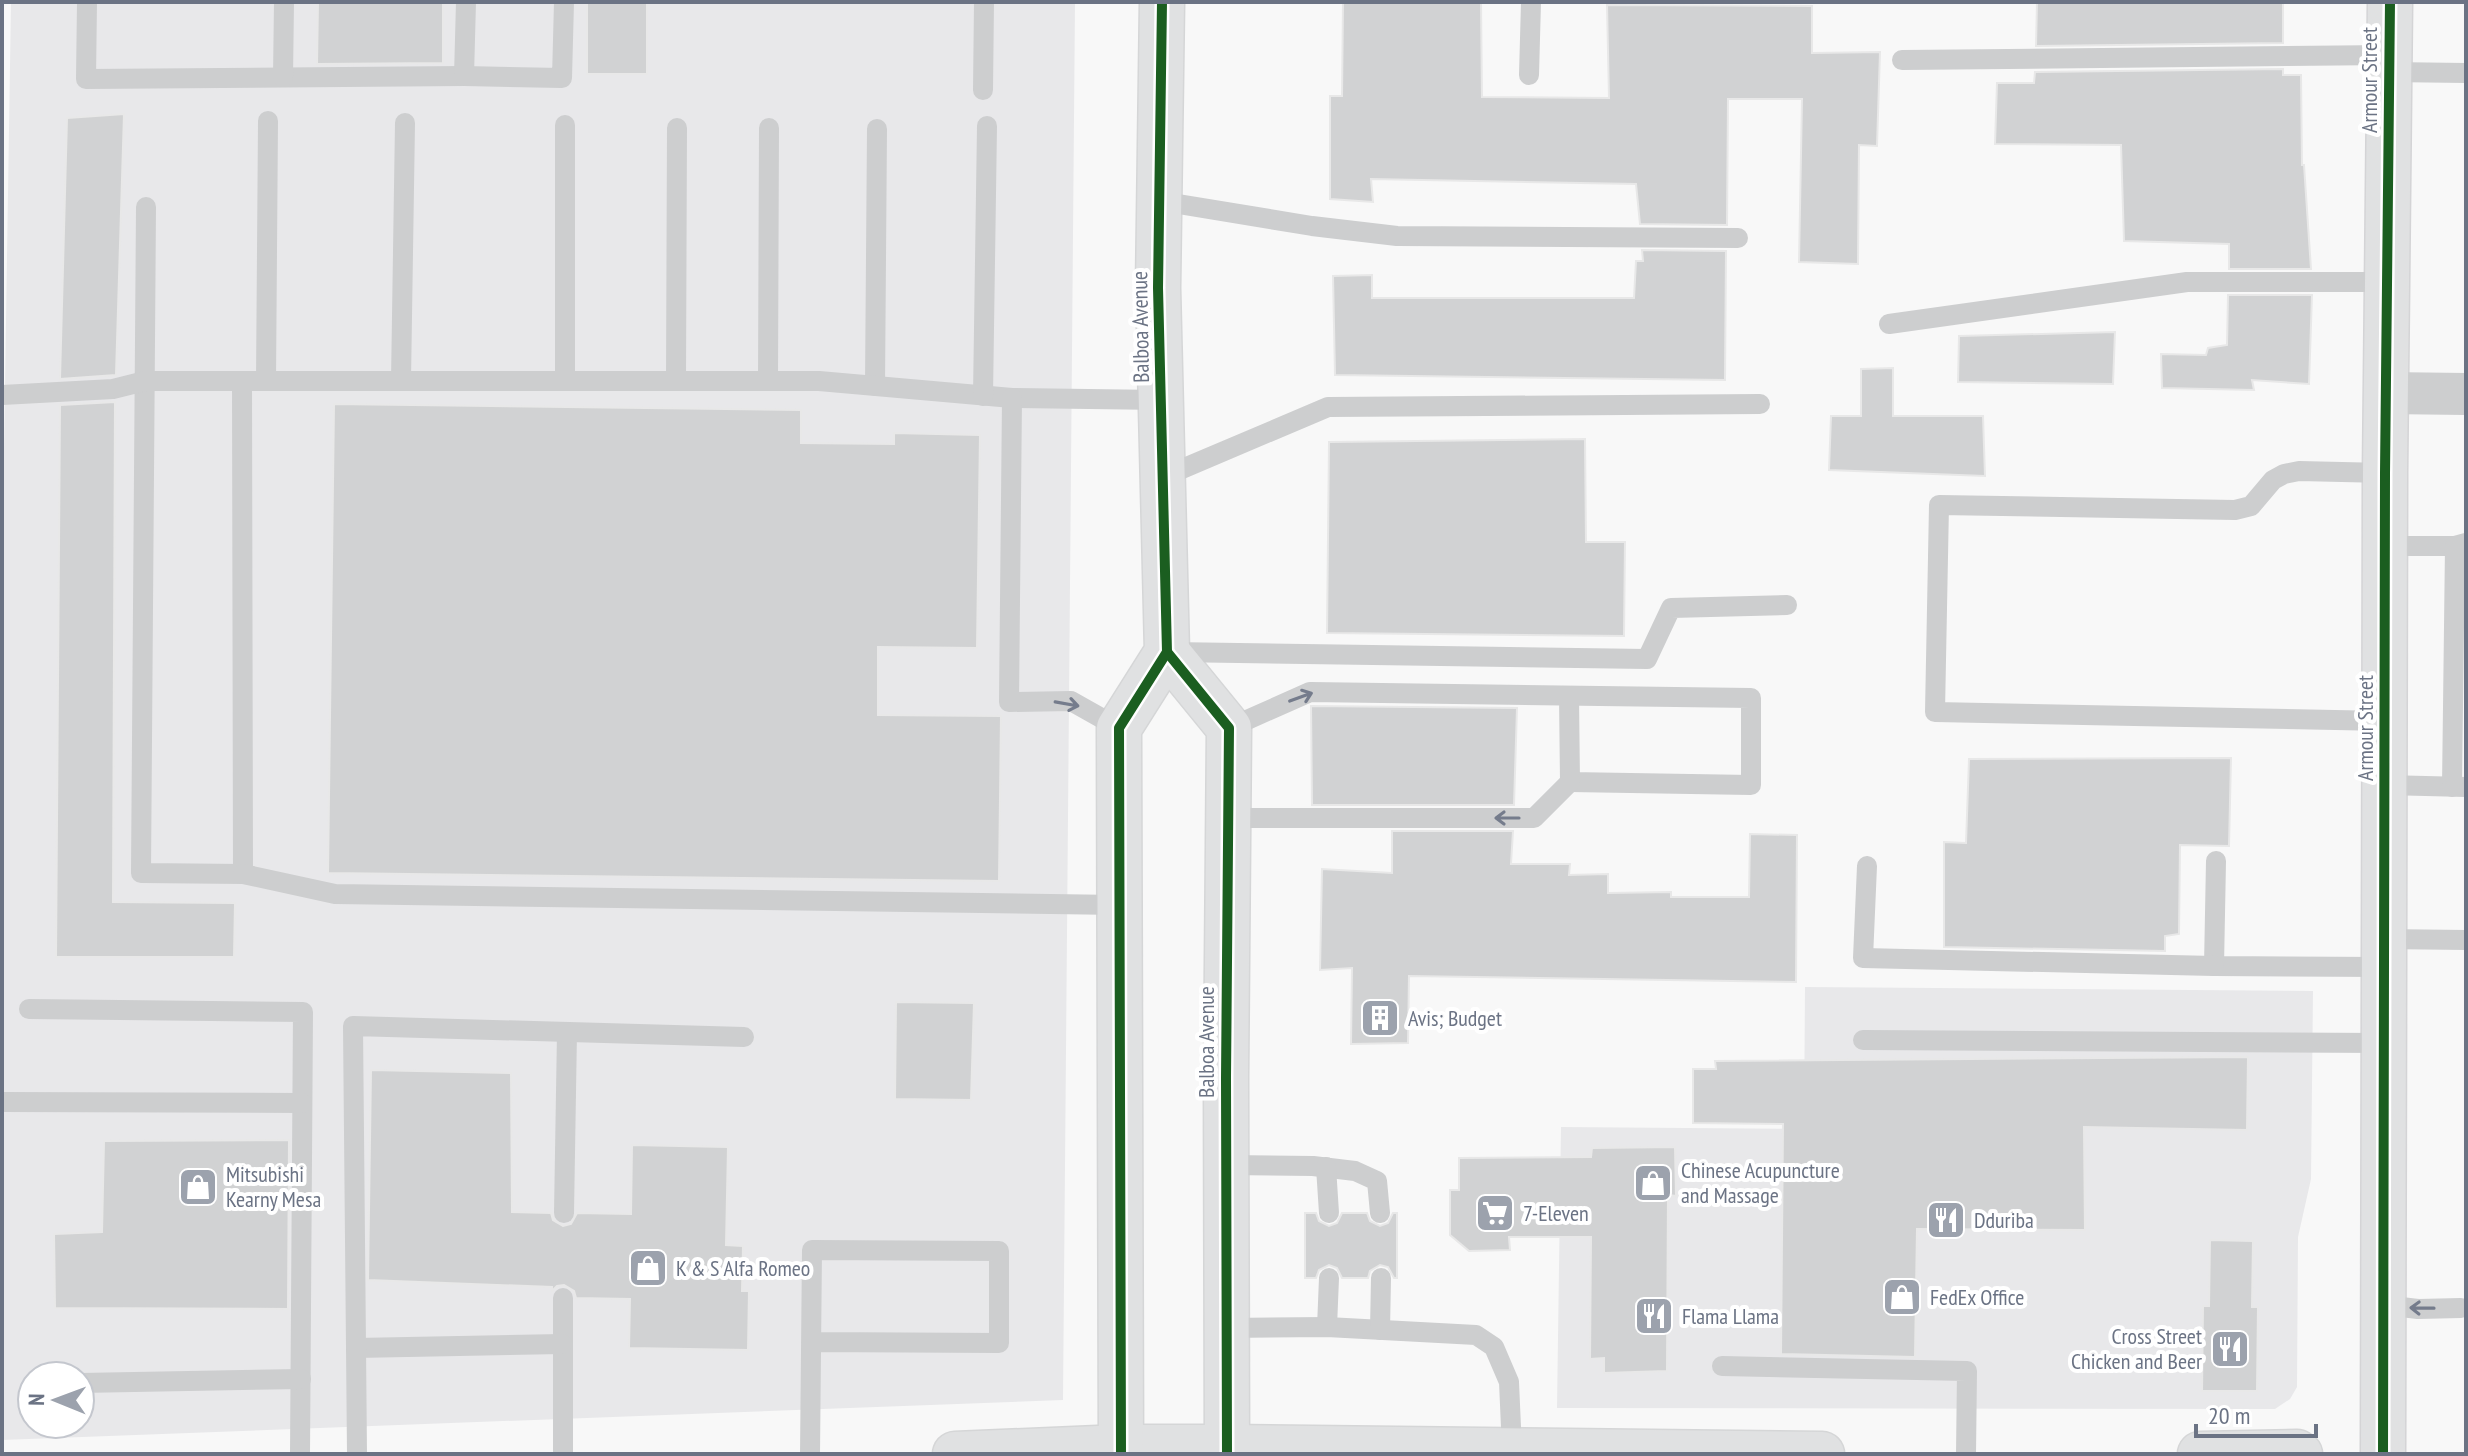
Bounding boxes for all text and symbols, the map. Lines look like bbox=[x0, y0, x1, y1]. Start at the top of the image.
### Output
street label: Armour Street bbox=[2355, 27, 2383, 133]
street label: Balboa Avenue bbox=[1125, 271, 1155, 383]
street label: Armour Street bbox=[2351, 675, 2379, 781]
one-way arrow bbox=[1288, 689, 1313, 703]
one-way arrow bbox=[1054, 697, 1079, 712]
one-way arrow bbox=[1494, 810, 1521, 826]
street label: Balboa Avenue bbox=[1192, 986, 1220, 1098]
building icon: Avis; Budget bbox=[1359, 997, 1401, 1039]
place label: Avis; Budget bbox=[1408, 1004, 1502, 1032]
place label: Chinese Acupuncture and Massage bbox=[1681, 1156, 1840, 1209]
place label: Mitsubishi Kearny Mesa bbox=[226, 1160, 321, 1213]
shop icon: Chinese Acupuncture and Massage bbox=[1632, 1162, 1674, 1204]
shop icon: Mitsubishi Kearny Mesa bbox=[177, 1166, 219, 1208]
supermarket icon: 7-Eleven bbox=[1474, 1192, 1516, 1234]
place label: 7-Eleven bbox=[1523, 1199, 1589, 1227]
restaurant icon: Dduriba bbox=[1925, 1199, 1967, 1241]
place label: Dduriba bbox=[1974, 1206, 2034, 1234]
shop icon: K & S Alfa Romeo bbox=[627, 1247, 669, 1289]
place label: K & S Alfa Romeo bbox=[676, 1254, 810, 1282]
shop icon: FedEx Office bbox=[1881, 1276, 1923, 1318]
place label: FedEx Office bbox=[1930, 1283, 2024, 1311]
restaurant icon: Flama Llama bbox=[1633, 1295, 1675, 1337]
one-way arrow bbox=[2410, 1300, 2436, 1316]
place label: Flama Llama bbox=[1682, 1302, 1779, 1330]
place label: Cross Street Chicken and Beer bbox=[2071, 1322, 2202, 1375]
restaurant icon: Cross Street Chicken and Beer bbox=[2209, 1328, 2251, 1370]
north arrow bbox=[16, 1360, 96, 1440]
scale bar bbox=[2196, 1388, 2316, 1438]
text: N bbox=[22, 1393, 50, 1406]
text: 20 m bbox=[2208, 1400, 2250, 1431]

